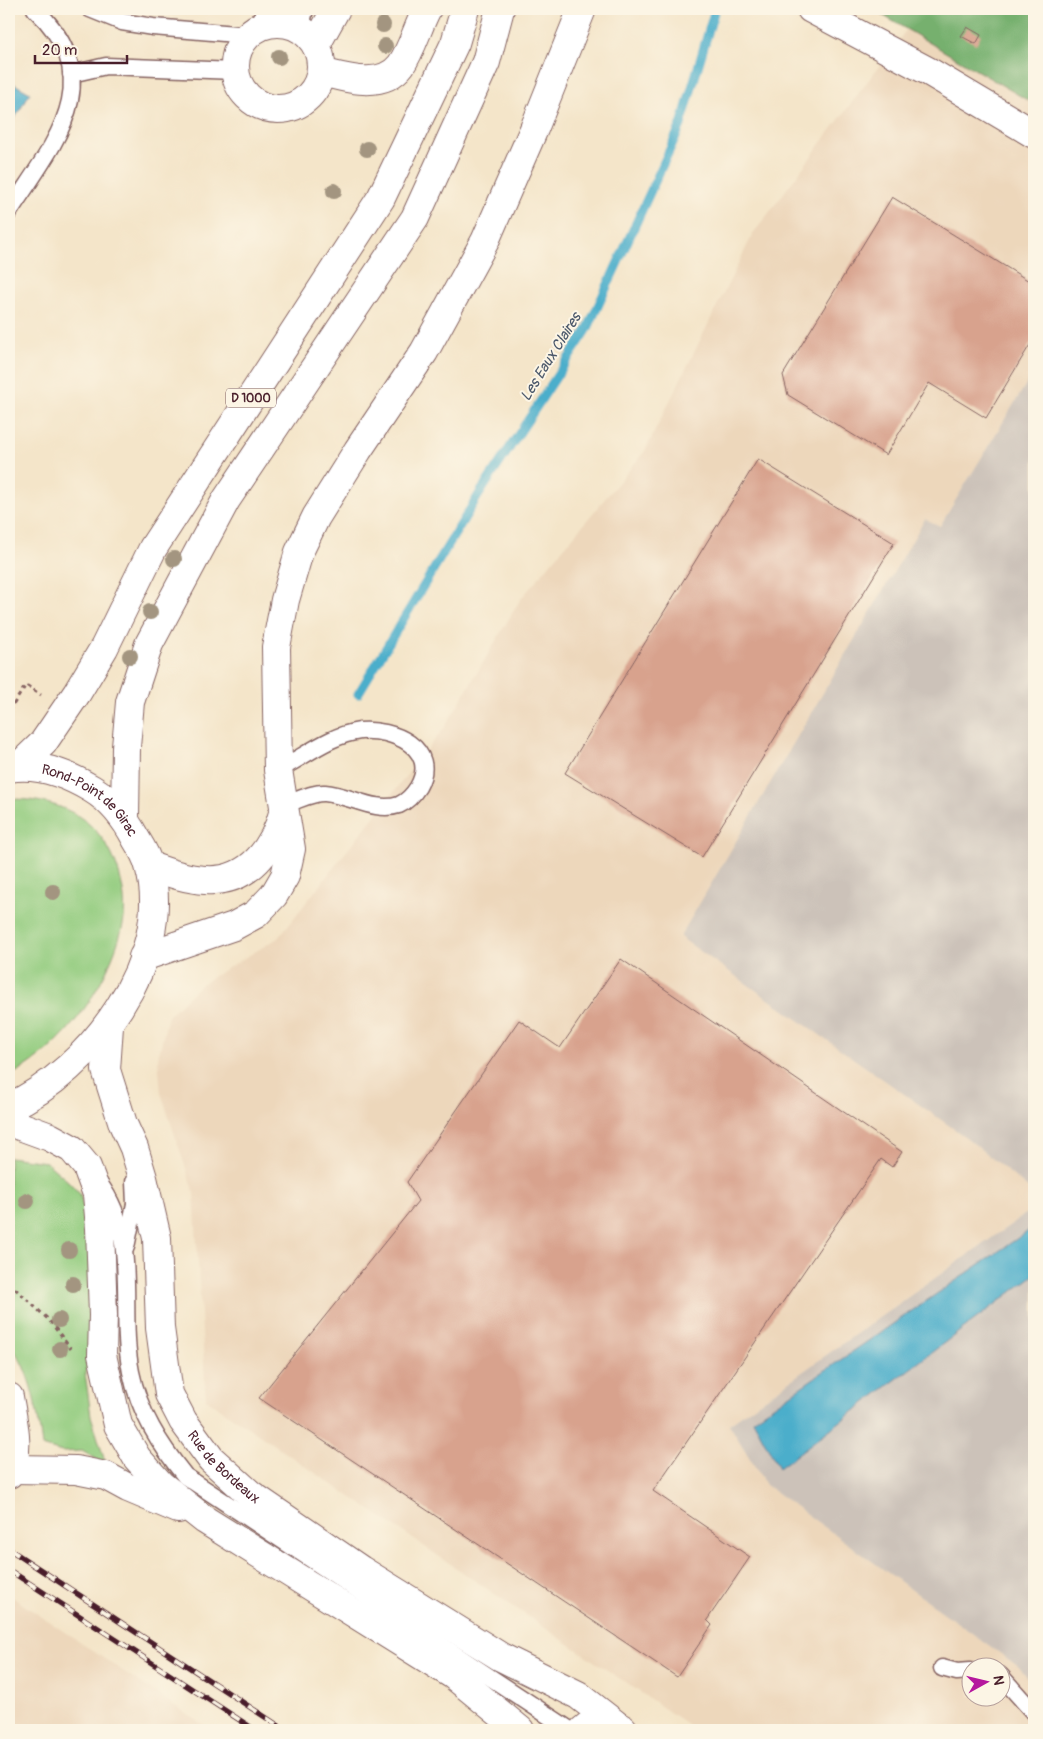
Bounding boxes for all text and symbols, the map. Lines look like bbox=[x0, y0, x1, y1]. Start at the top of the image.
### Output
scale bar bbox=[35, 32, 128, 64]
text: 20 m bbox=[42, 41, 77, 60]
water label: Les Eaux Claires bbox=[516, 308, 587, 405]
road number: D 1000 bbox=[226, 388, 276, 408]
street label: Rond-Point de Girac bbox=[40, 760, 141, 839]
street label: Rue de Bordeaux bbox=[184, 1427, 263, 1507]
north arrow bbox=[960, 1656, 1010, 1706]
text: N bbox=[989, 1674, 1007, 1686]

